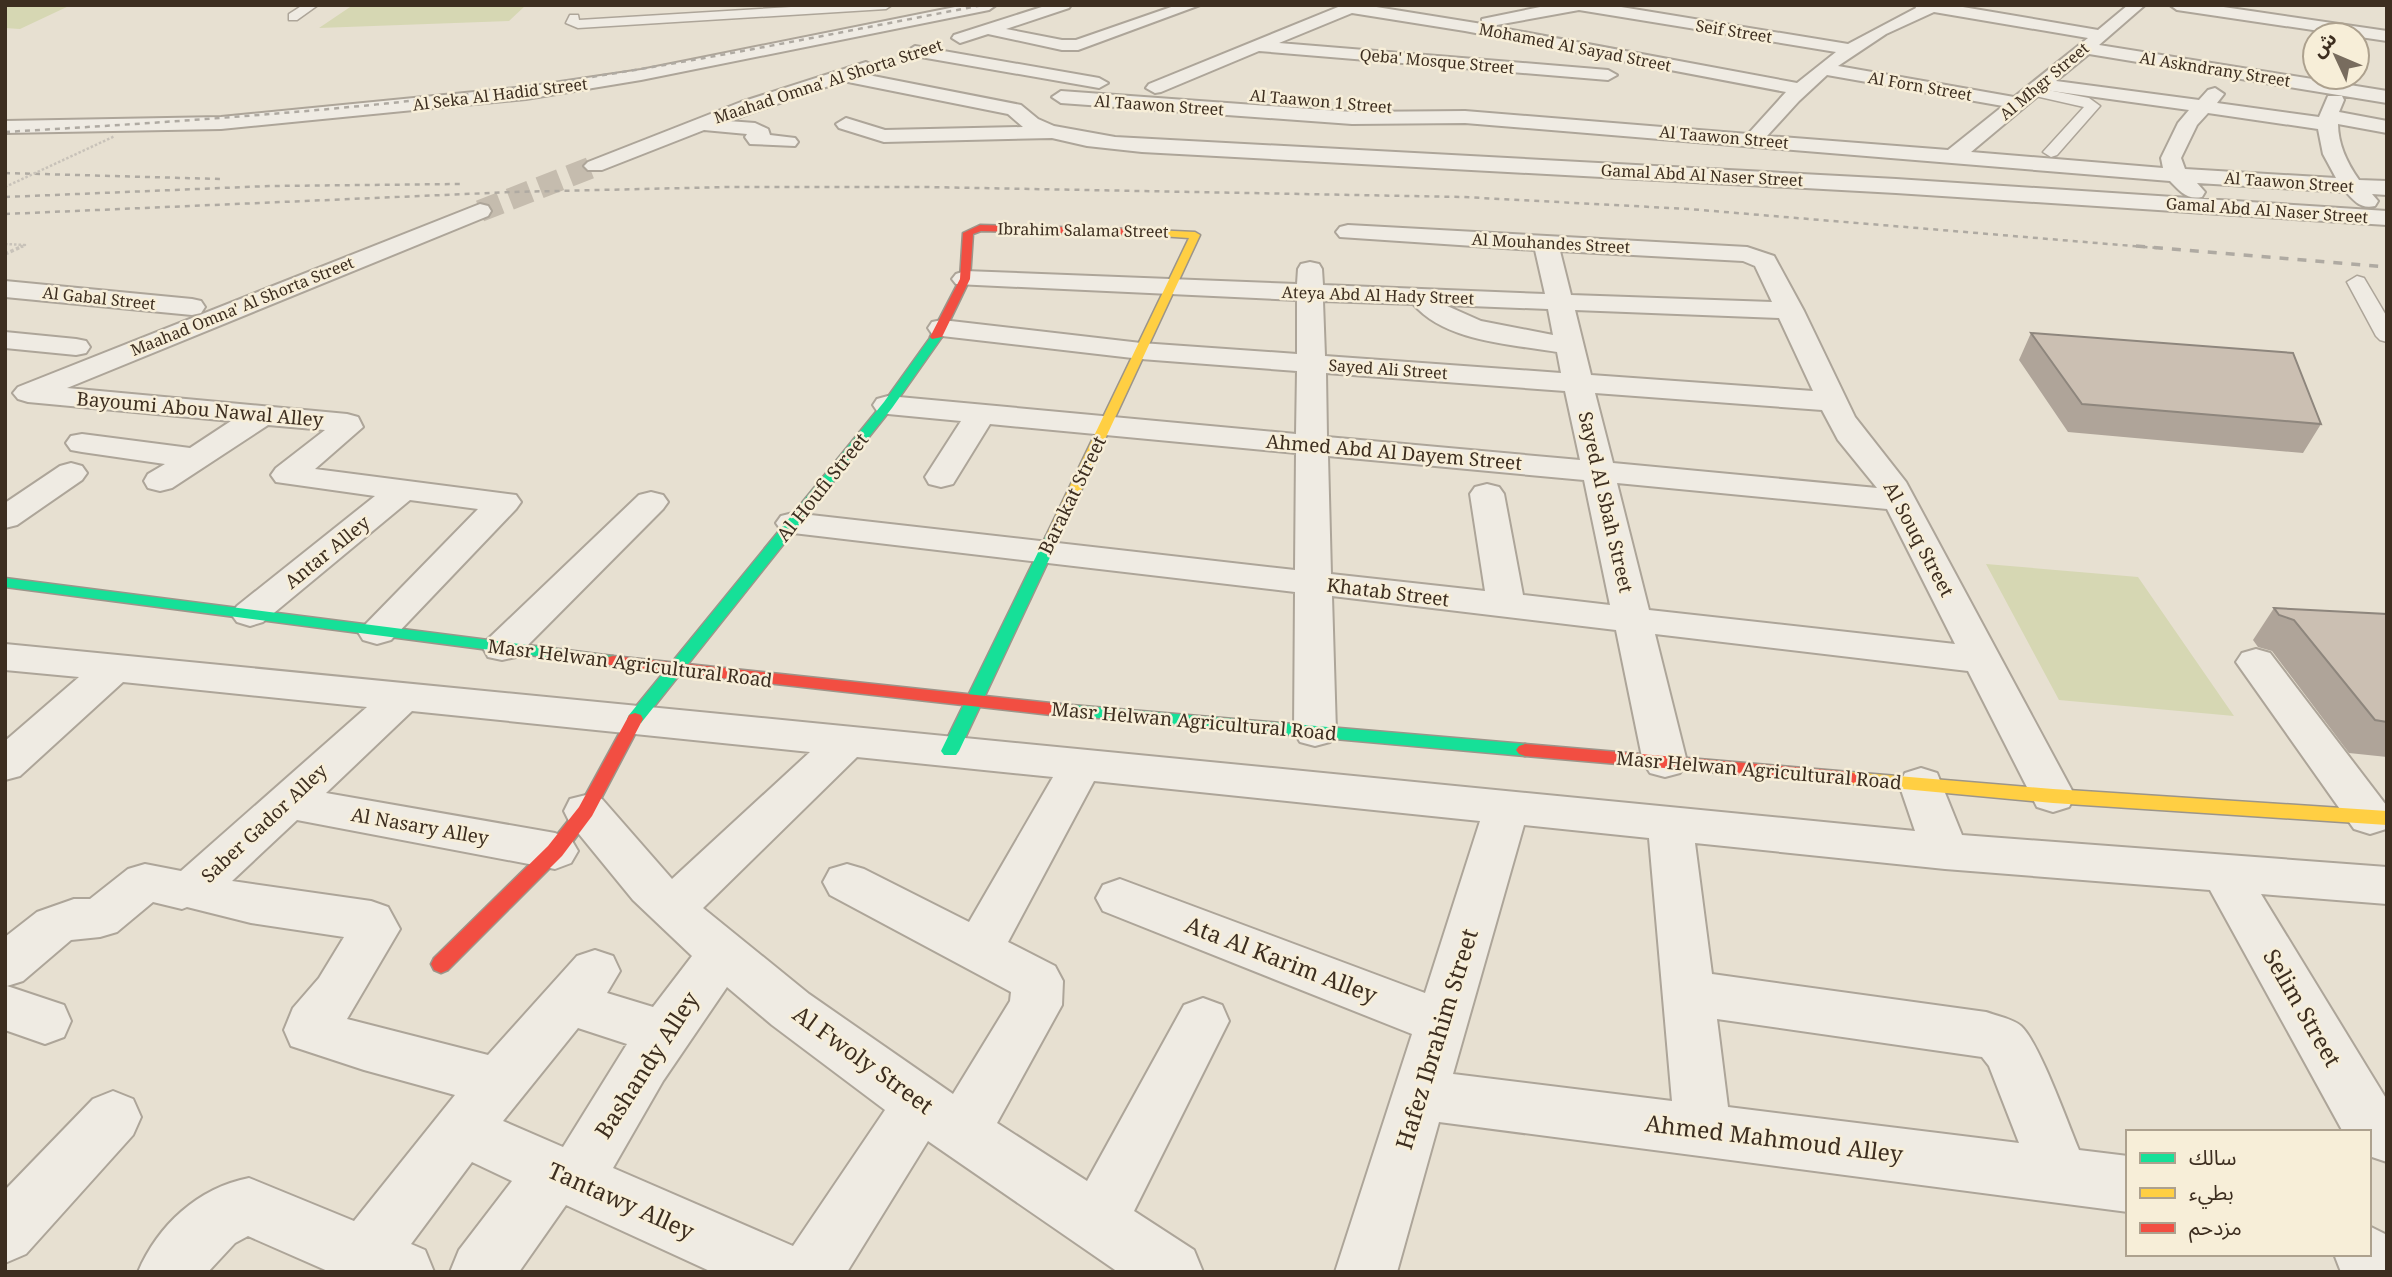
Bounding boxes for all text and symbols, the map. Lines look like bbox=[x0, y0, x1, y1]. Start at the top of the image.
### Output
street label: Seif Street bbox=[1694, 14, 1774, 48]
street label: Mohamed Al Sayad Street bbox=[1477, 18, 1673, 77]
north arrow bbox=[2301, 21, 2371, 91]
text: ش bbox=[2305, 26, 2342, 63]
street label: Maahad Omna' Al Shorta Street bbox=[711, 33, 945, 128]
street label: Al Mhgr Street bbox=[1995, 37, 2094, 125]
street label: Qeba' Mosque Street bbox=[1359, 43, 1516, 79]
street label: Al Askndrany Street bbox=[2138, 46, 2292, 92]
street label: Al Forn Street bbox=[1866, 66, 1974, 106]
street label: Al Seka Al Hadid Street bbox=[411, 72, 589, 116]
street label: Al Taawon 1 Street bbox=[1249, 84, 1394, 118]
street label: Al Taawon Street bbox=[1093, 89, 1225, 121]
street label: Al Taawon Street bbox=[1658, 120, 1790, 154]
street label: Gamal Abd Al Naser Street bbox=[1600, 159, 1804, 191]
street label: Al Taawon Street bbox=[2223, 166, 2355, 198]
street label: Gamal Abd Al Naser Street bbox=[2165, 192, 2369, 228]
street label: Ibrahim Salama Street bbox=[997, 218, 1169, 242]
street label: Al Mouhandes Street bbox=[1471, 228, 1631, 258]
street label: Maahad Omna' Al Shorta Street bbox=[127, 251, 357, 361]
street label: Al Gabal Street bbox=[41, 281, 157, 315]
street label: Ateya Abd Al Hady Street bbox=[1281, 281, 1475, 309]
street label: Sayed Ali Street bbox=[1328, 354, 1449, 384]
street label: Bayoumi Abou Nawal Alley bbox=[75, 385, 325, 433]
street label: Sayed Al Sbah Street bbox=[1573, 409, 1640, 595]
street label: Al Houfi Street bbox=[770, 427, 874, 547]
street label: Ahmed Abd Al Dayem Street bbox=[1265, 428, 1523, 476]
street label: Barakat Street bbox=[1032, 431, 1112, 559]
street label: Al Souq Street bbox=[1878, 477, 1960, 602]
street label: Antar Alley bbox=[279, 509, 375, 595]
street label: Khatab Street bbox=[1325, 572, 1451, 612]
street label: Masr Helwan Agricultural Road bbox=[486, 633, 774, 693]
street label: Masr Helwan Agricultural Road bbox=[1050, 696, 1338, 746]
street label: Masr Helwan Agricultural Road bbox=[1615, 745, 1903, 795]
street label: Saber Gador Alley bbox=[195, 758, 333, 888]
street label: Al Nasary Alley bbox=[349, 801, 491, 851]
street label: Ata Al Karim Alley bbox=[1181, 908, 1382, 1010]
street label: Hafez Ibrahim Street bbox=[1387, 924, 1485, 1153]
street label: Selim Street bbox=[2256, 943, 2350, 1072]
street label: Bashandy Alley bbox=[587, 985, 706, 1144]
street label: Al Fwoly Street bbox=[787, 997, 940, 1121]
street label: Ahmed Mahmoud Alley bbox=[1643, 1106, 1905, 1170]
legend bbox=[2126, 1130, 2371, 1256]
text: سالك bbox=[2189, 1143, 2236, 1171]
street label: Tantawy Alley bbox=[543, 1154, 700, 1247]
text: بطيء bbox=[2189, 1178, 2234, 1209]
text: مزدحم bbox=[2189, 1213, 2242, 1243]

